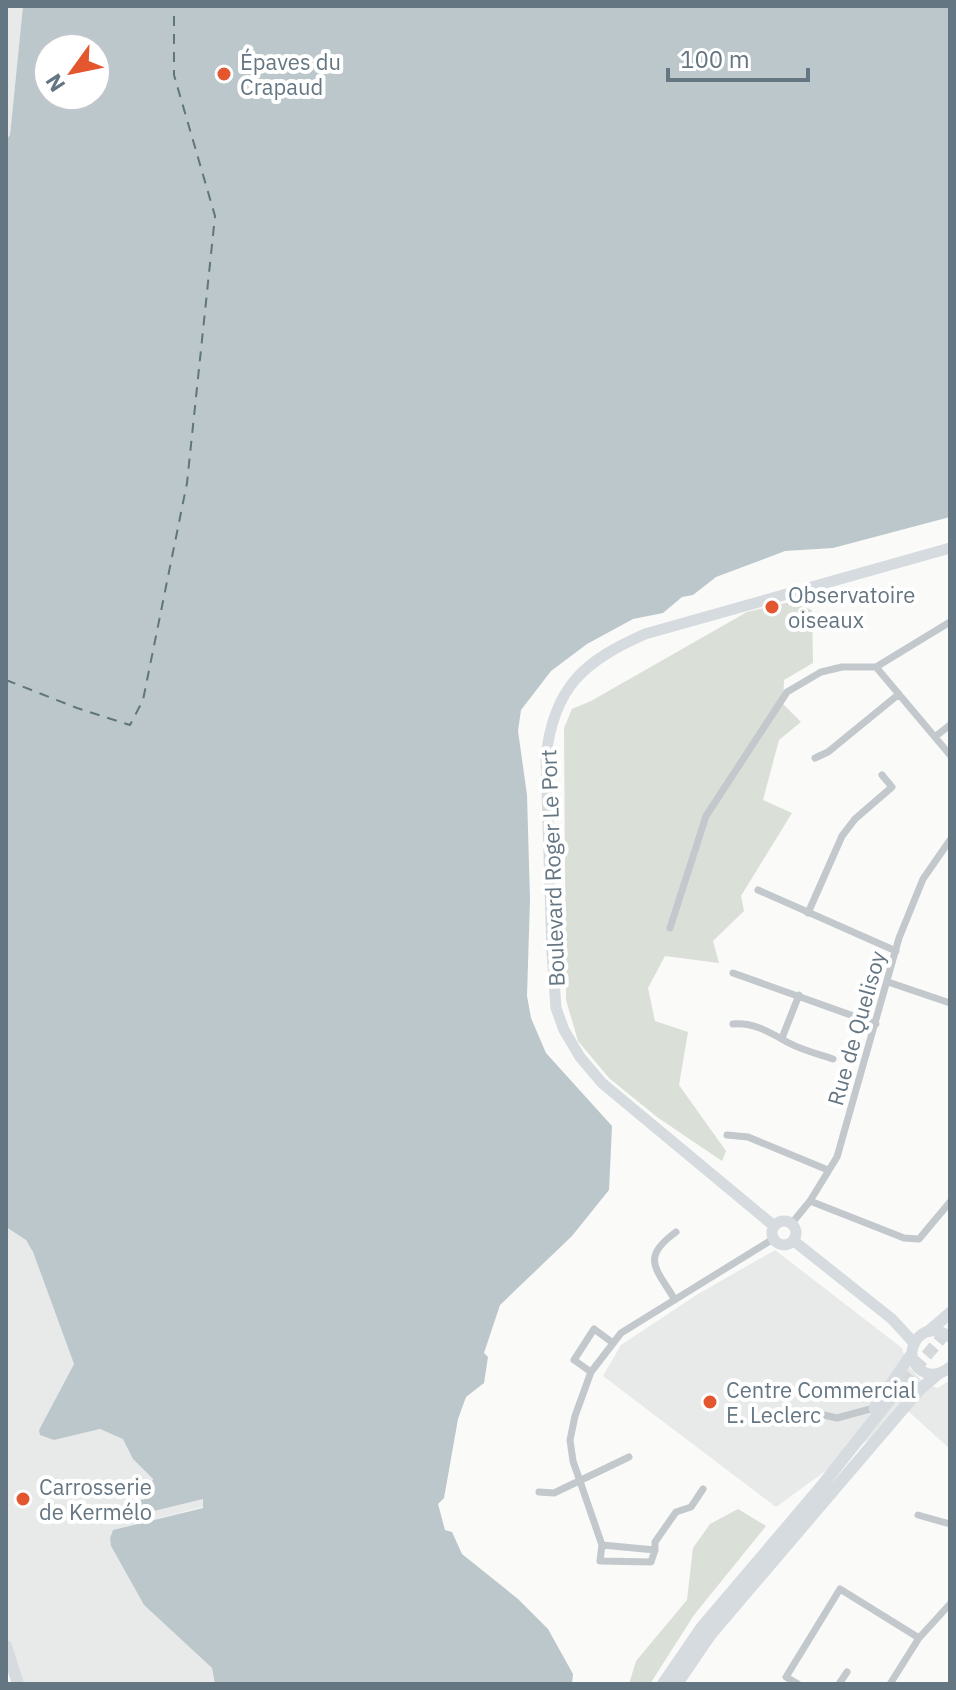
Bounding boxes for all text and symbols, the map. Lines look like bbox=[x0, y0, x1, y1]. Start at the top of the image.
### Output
north arrow bbox=[32, 32, 112, 112]
scale bar bbox=[668, 32, 808, 82]
text: 100 m bbox=[680, 43, 750, 75]
place label: Épaves du Crapaud bbox=[240, 47, 341, 101]
marker: Épaves du Crapaud bbox=[215, 65, 233, 83]
text: N bbox=[38, 69, 71, 98]
place label: Observatoire oiseaux bbox=[788, 580, 915, 634]
marker: Observatoire oiseaux bbox=[763, 598, 781, 616]
street label: Boulevard Roger Le Port bbox=[533, 749, 571, 987]
street label: Rue de Quelisoy bbox=[820, 947, 892, 1109]
place label: Centre Commercial E. Leclerc bbox=[726, 1375, 916, 1429]
marker: Centre Commercial E. Leclerc bbox=[701, 1393, 719, 1411]
place label: Carrosserie de Kermélo bbox=[39, 1472, 152, 1526]
marker: Carrosserie de Kermélo bbox=[14, 1490, 32, 1508]

